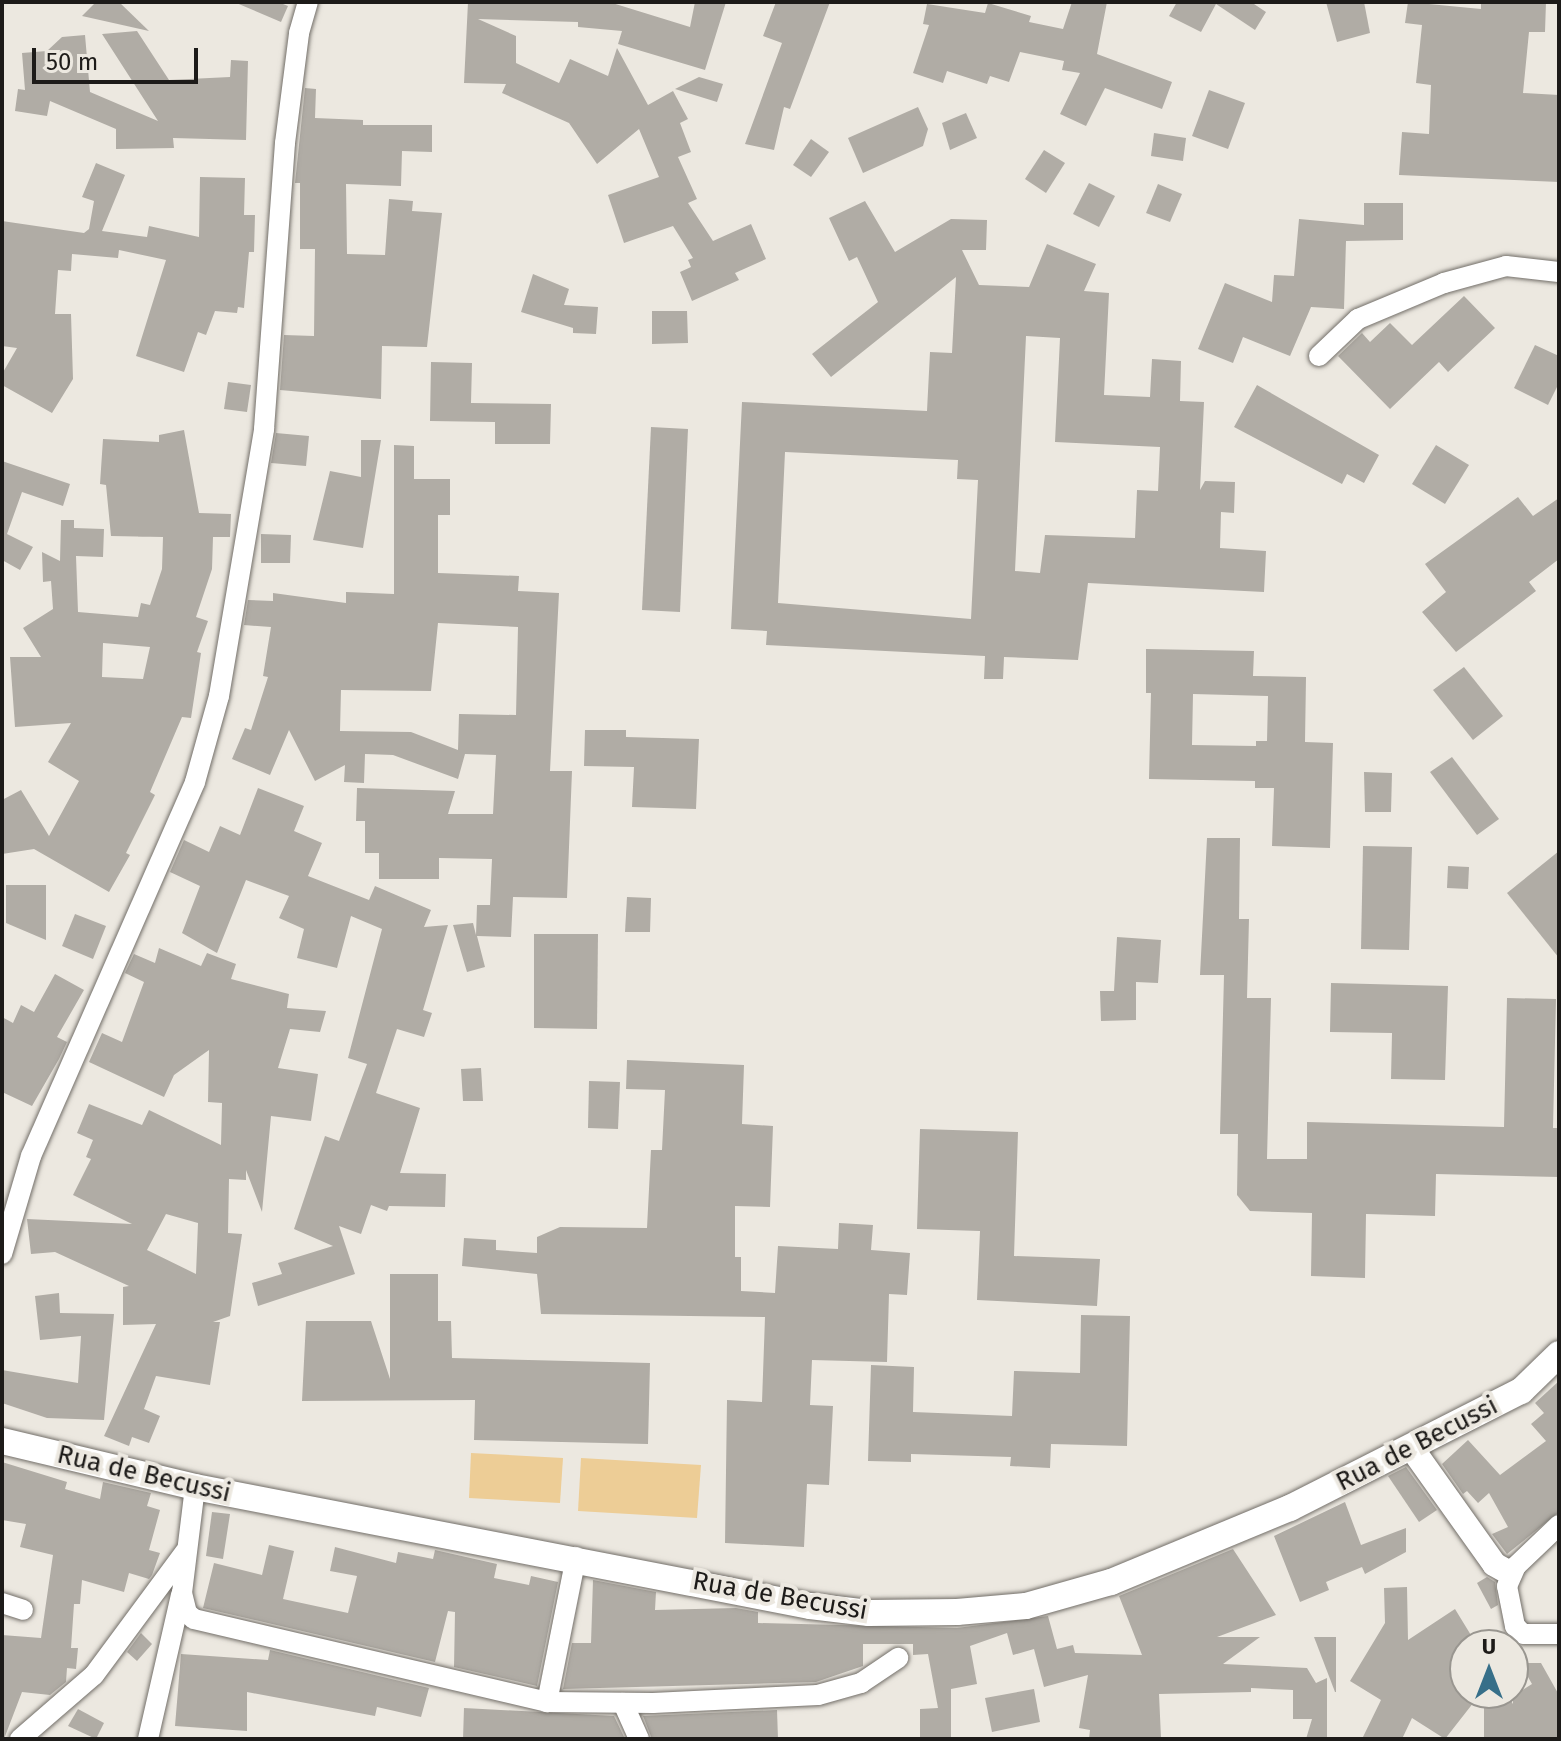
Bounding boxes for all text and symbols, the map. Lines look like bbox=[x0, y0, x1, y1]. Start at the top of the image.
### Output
scale bar bbox=[36, 32, 202, 82]
text: 50 m bbox=[46, 48, 98, 76]
street label: Rua de Becussi bbox=[1331, 1390, 1503, 1498]
street label: Rua de Becussi bbox=[54, 1439, 234, 1509]
street label: Rua de Becussi bbox=[690, 1565, 870, 1627]
north arrow bbox=[1449, 1629, 1529, 1709]
text: U bbox=[1482, 1633, 1496, 1660]

